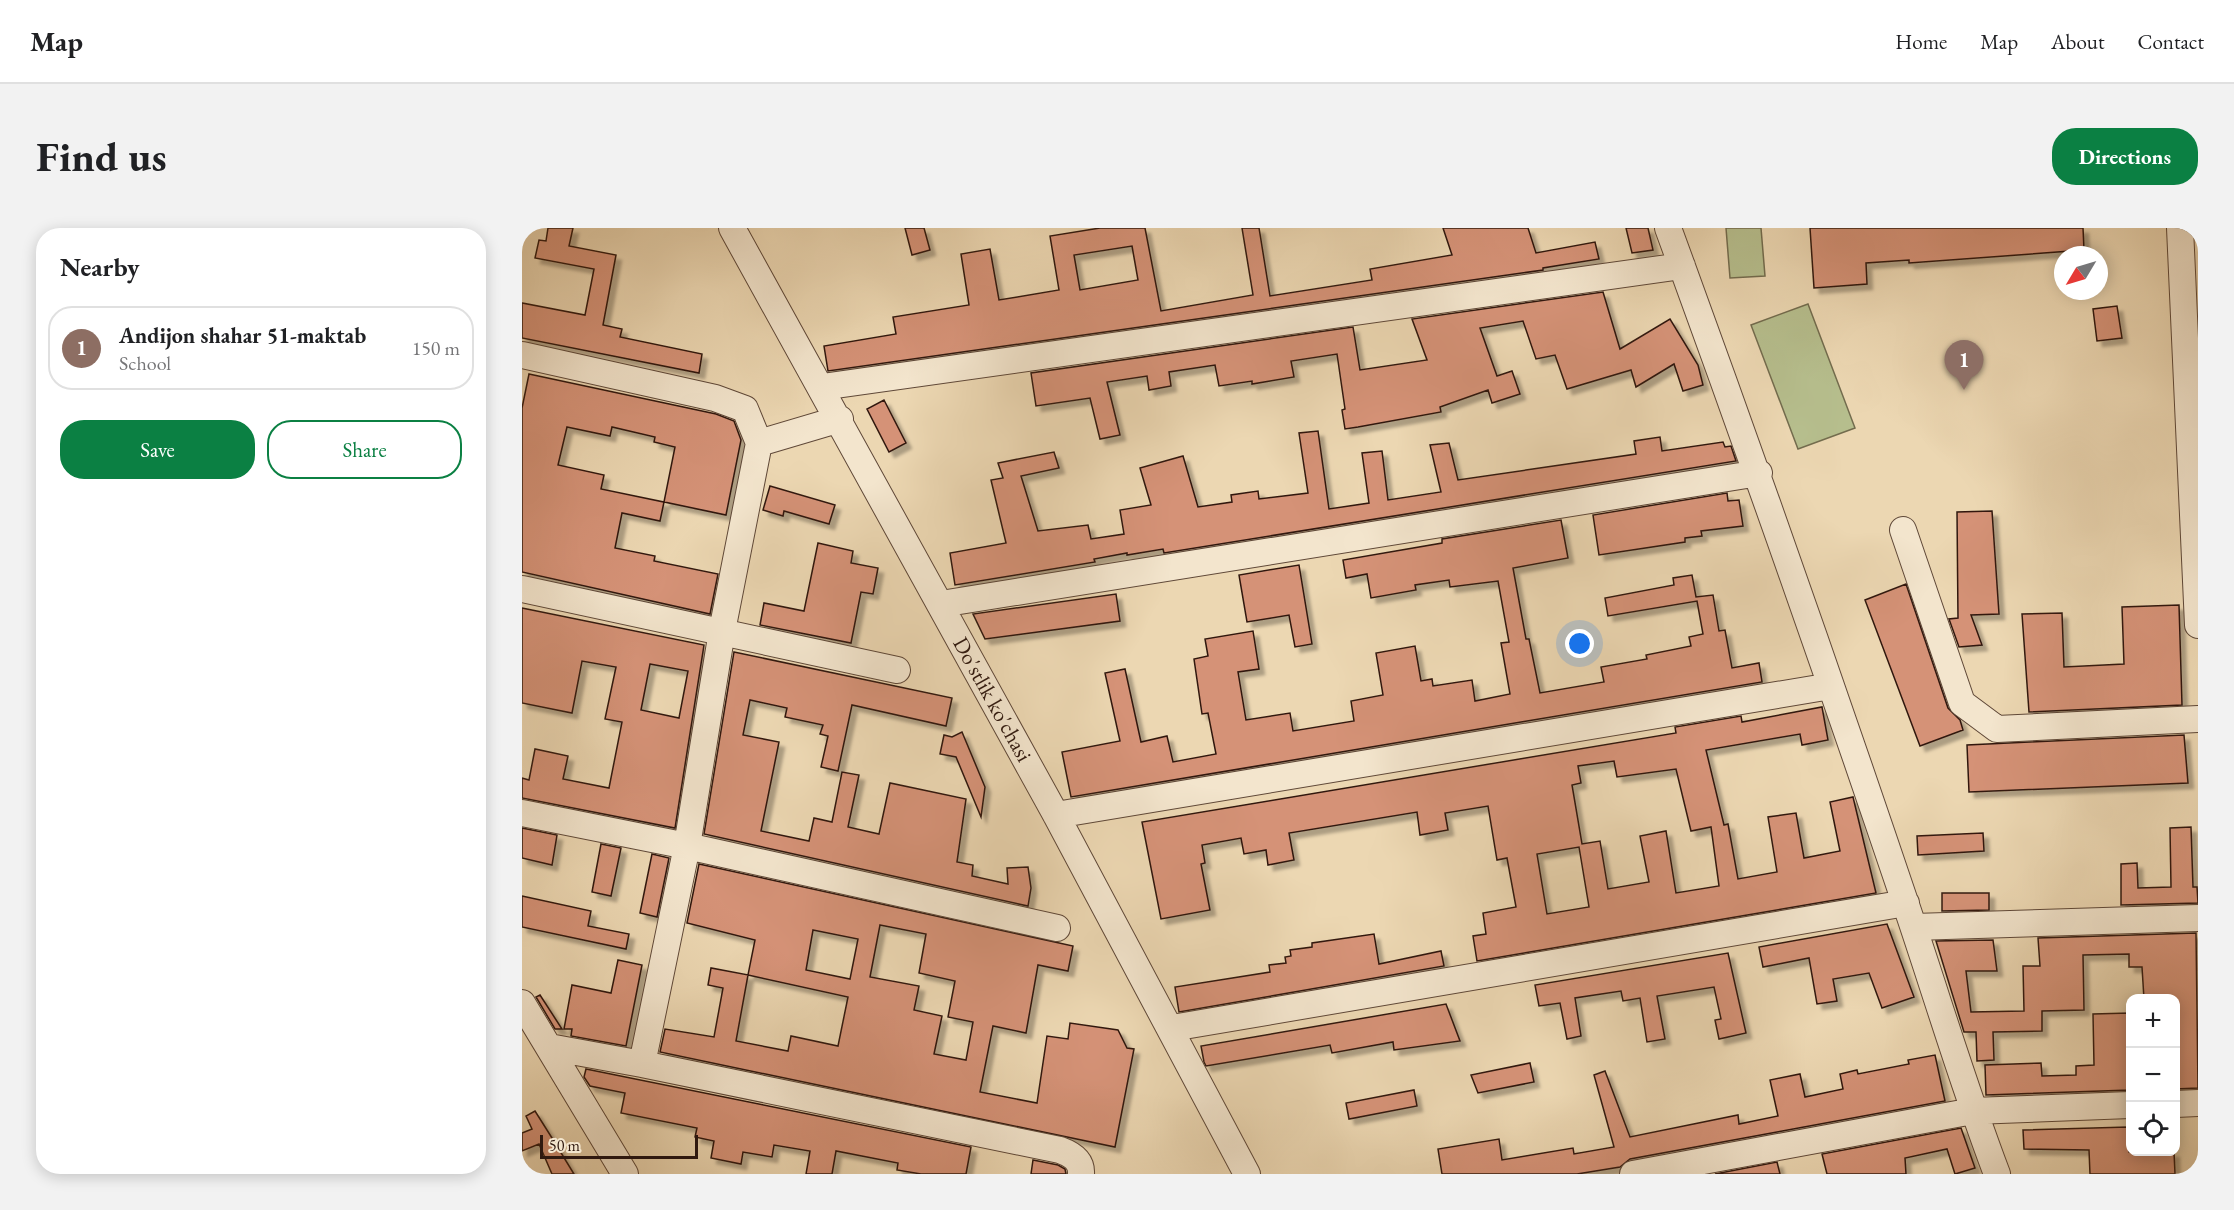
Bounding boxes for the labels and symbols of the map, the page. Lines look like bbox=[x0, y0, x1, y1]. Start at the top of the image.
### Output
north arrow bbox=[2054, 246, 2108, 300]
pin: 1 bbox=[1944, 340, 1984, 390]
your location bbox=[1565, 629, 1594, 658]
street label: Do'stlik ko'chasi bbox=[946, 632, 1039, 767]
scale bar bbox=[540, 1132, 698, 1160]

